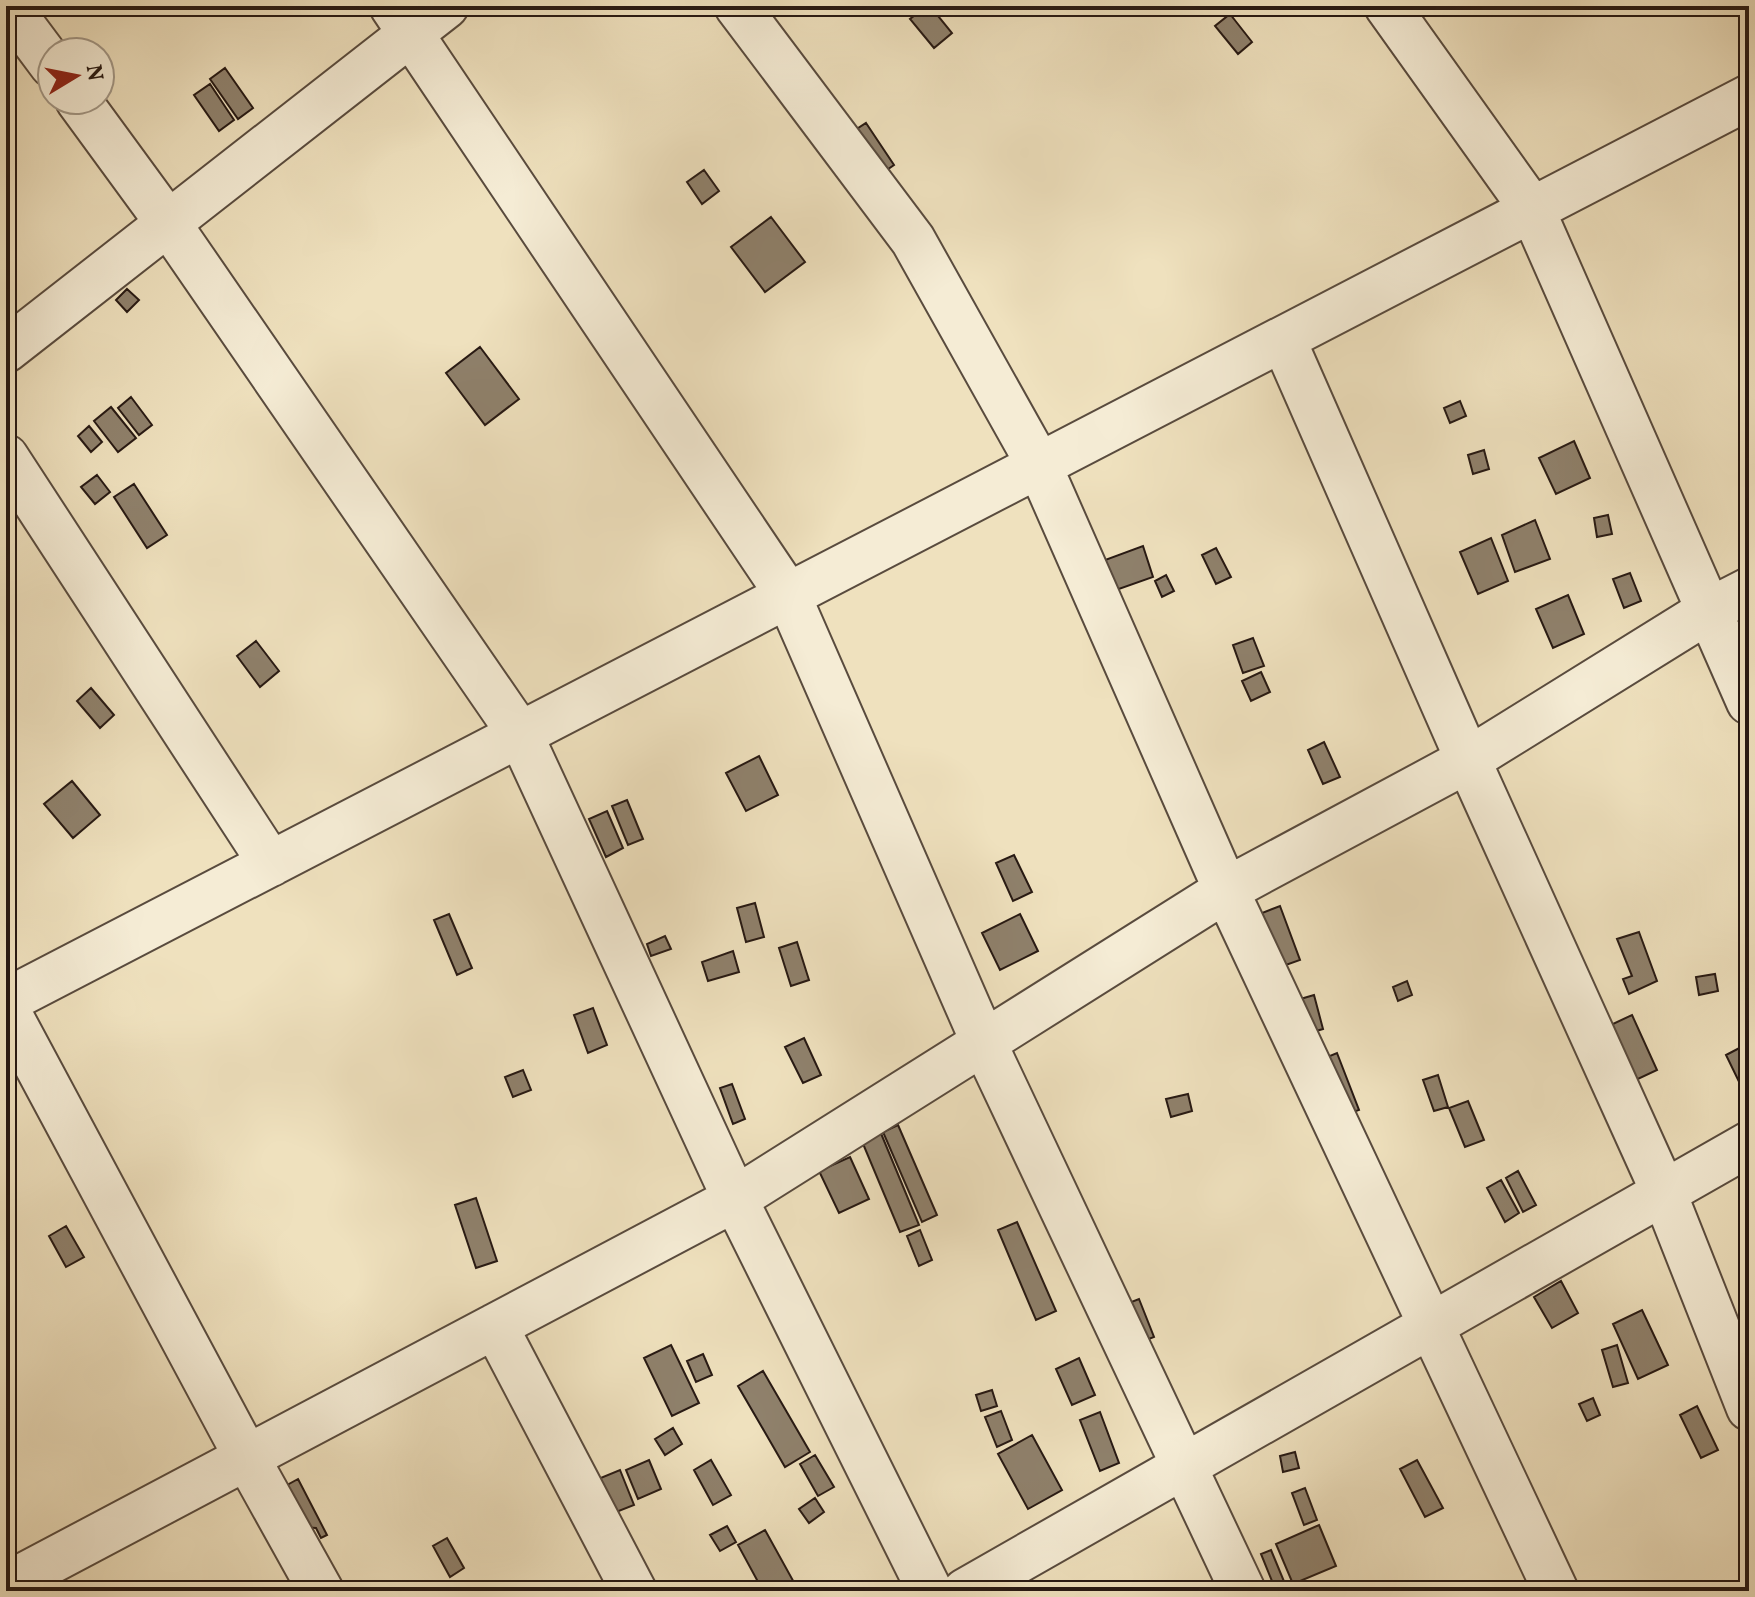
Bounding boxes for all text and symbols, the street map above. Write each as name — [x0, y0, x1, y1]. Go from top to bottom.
north arrow — [36, 36, 116, 116]
text: N — [77, 62, 110, 84]

